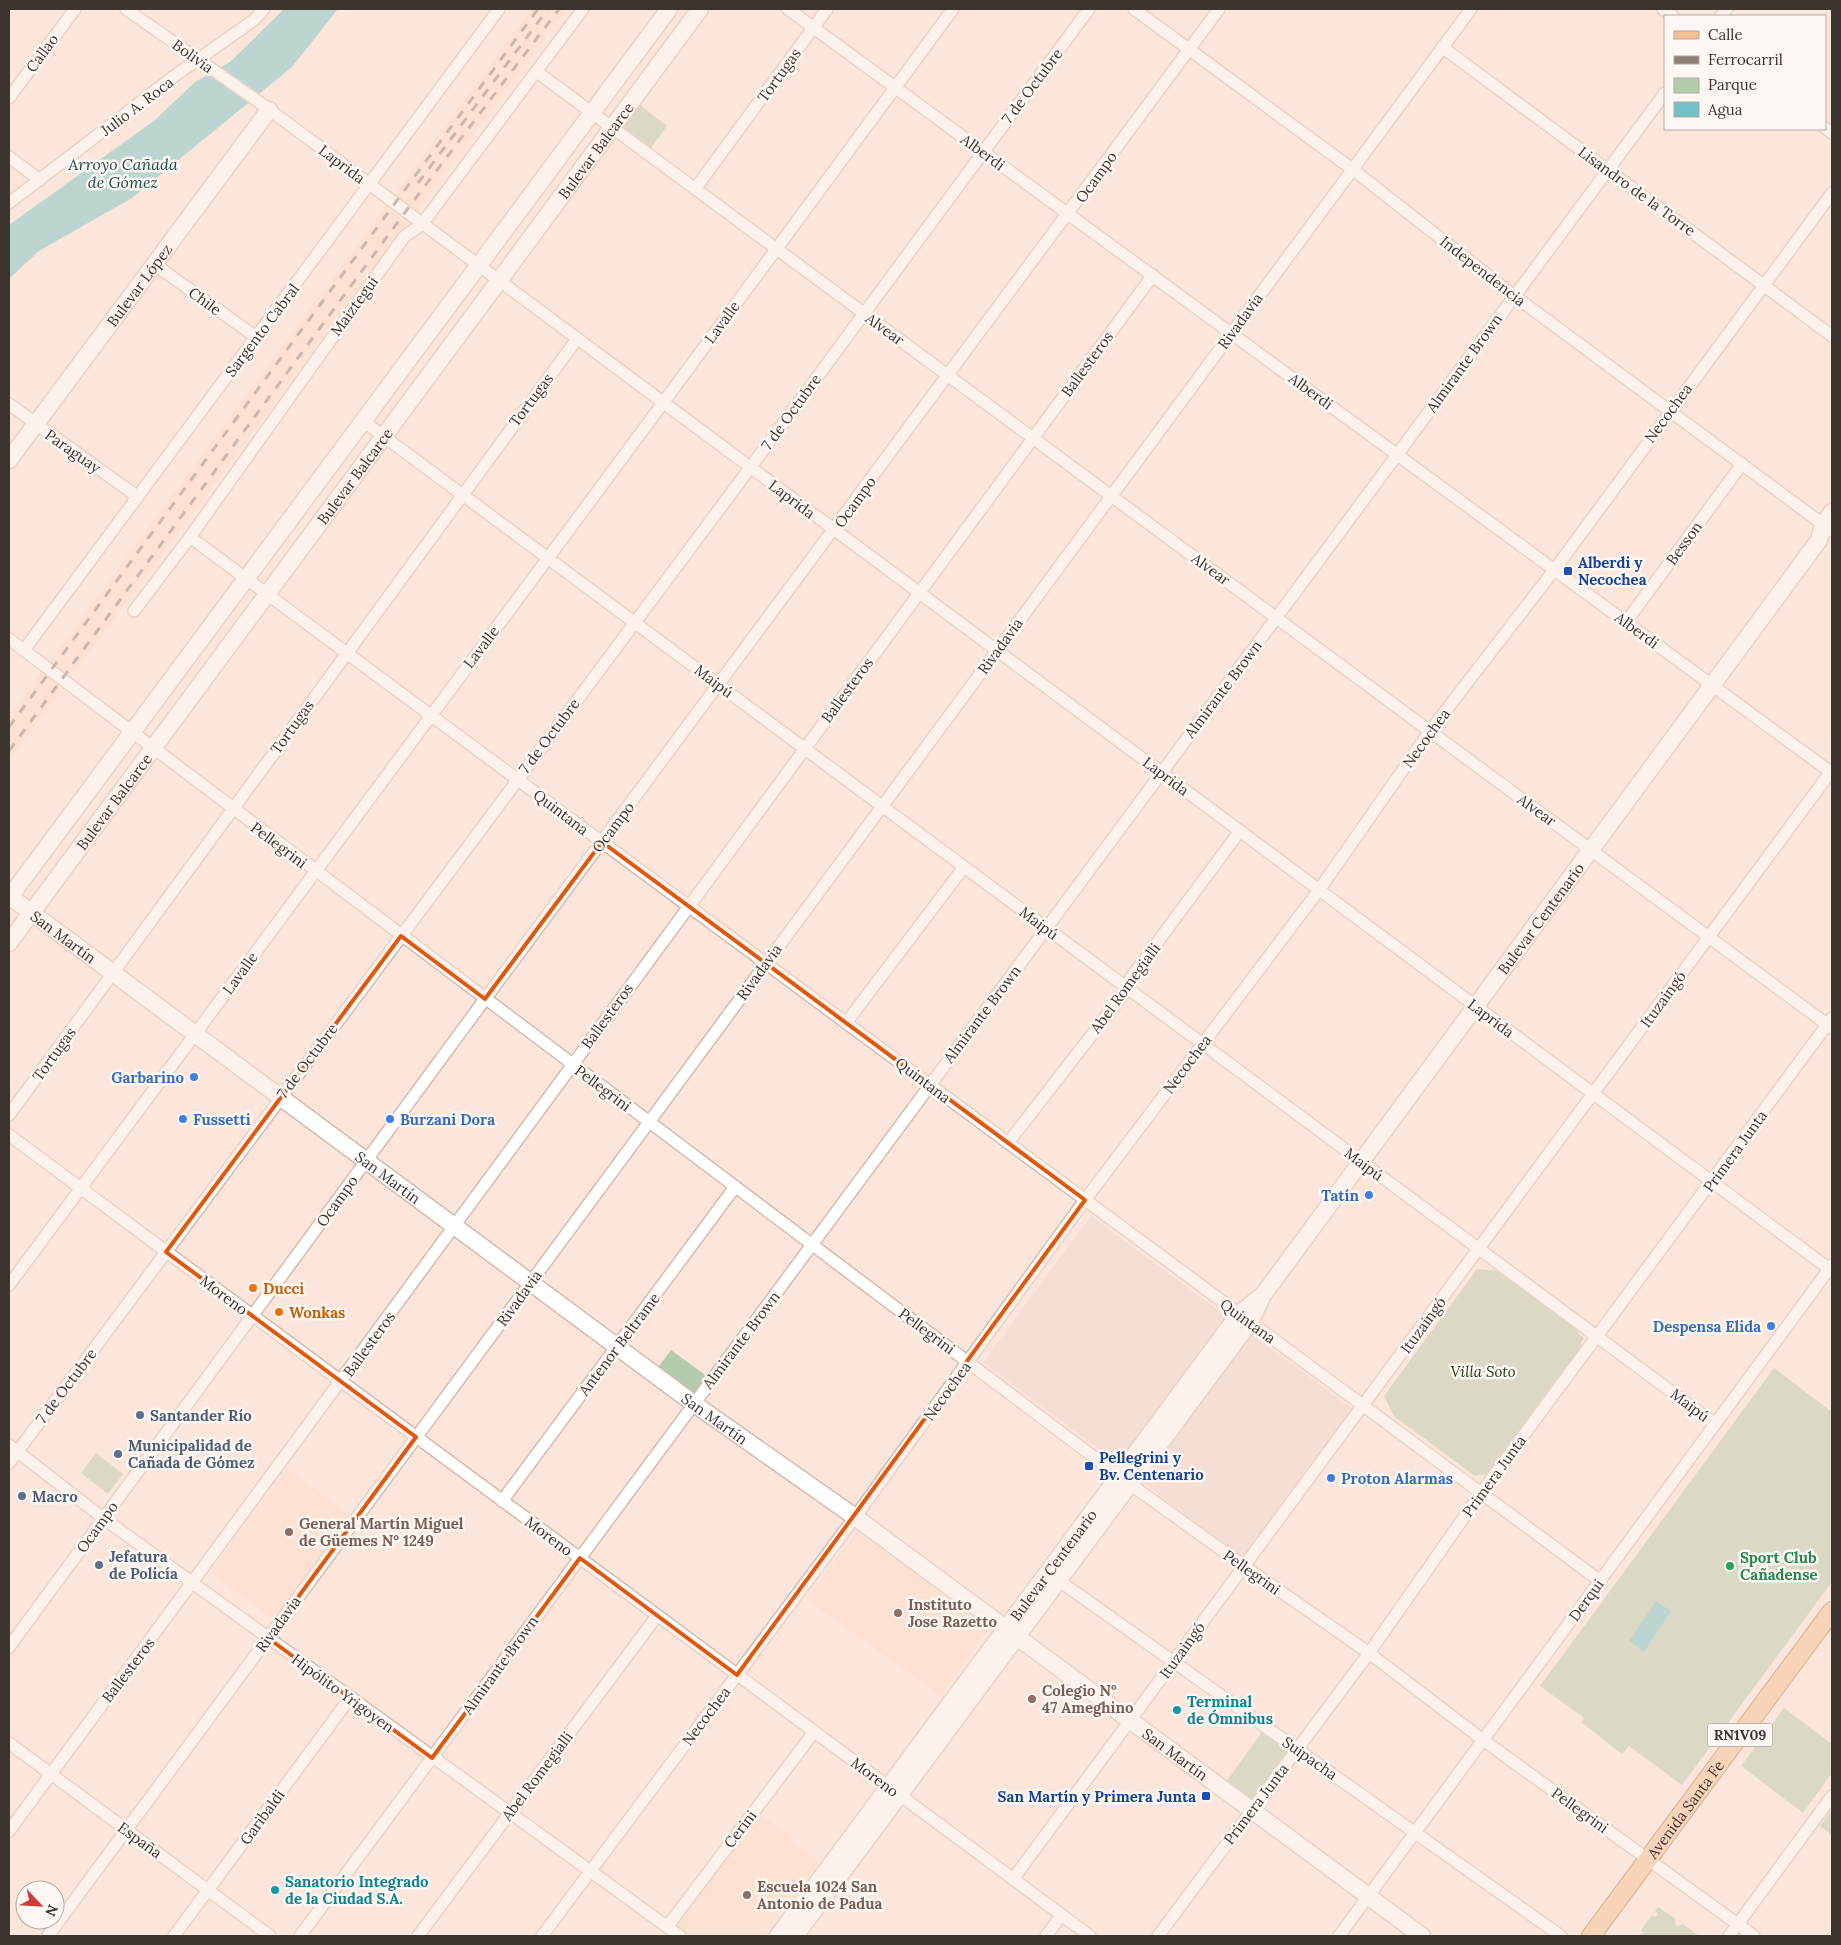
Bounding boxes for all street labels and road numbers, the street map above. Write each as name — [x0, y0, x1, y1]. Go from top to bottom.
street label: Callao — [22, 30, 62, 76]
street label: Bolivia — [169, 35, 217, 77]
street label: Tortugas — [753, 44, 805, 106]
street label: 7 de Octubre — [997, 44, 1067, 128]
street label: Julio A. Roca — [96, 72, 177, 140]
street label: Bulevar Balcarce — [553, 98, 637, 202]
street label: Alberdi — [956, 129, 1009, 174]
street label: Laprida — [315, 140, 369, 188]
street label: Lisandro de la Torre — [1575, 142, 1699, 240]
street label: Ocampo — [1071, 148, 1121, 206]
street label: Independencia — [1436, 232, 1530, 310]
street label: Bulevar López — [102, 240, 176, 330]
street label: Maiztegui — [326, 273, 382, 339]
street label: Sargento Cabral — [221, 280, 303, 380]
street label: Chile — [185, 283, 225, 319]
street label: Rivadavia — [1213, 289, 1267, 353]
street label: Lavalle — [700, 297, 744, 347]
street label: Alvear — [861, 308, 908, 350]
street label: Almirante Brown — [1421, 310, 1506, 417]
street label: Ballesteros — [1057, 327, 1117, 400]
street label: Alberdi — [1284, 368, 1337, 413]
street label: Tortugas — [505, 369, 557, 430]
street label: 7 de Octubre — [757, 370, 825, 454]
street label: Necochea — [1640, 379, 1696, 446]
street label: Bulevar Balcarce — [313, 424, 396, 528]
street label: Paraguay — [41, 425, 105, 477]
street label: Ocampo — [830, 473, 880, 531]
street label: Laprida — [765, 475, 819, 523]
street label: Besson — [1662, 518, 1706, 568]
street label: Alvear — [1187, 548, 1234, 590]
street label: Alberdi — [1610, 607, 1663, 652]
street label: Rivadavia — [973, 614, 1027, 678]
street label: Lavalle — [459, 622, 503, 672]
street label: Almirante Brown — [1179, 636, 1266, 742]
street label: Ballesteros — [817, 653, 877, 726]
street label: Maipú — [691, 660, 737, 702]
street label: 7 de Octubre — [514, 694, 584, 778]
street label: Tortugas — [266, 696, 318, 758]
street label: Necochea — [1398, 704, 1454, 771]
street label: Bulevar Balcarce — [72, 750, 156, 854]
street label: Laprida — [1139, 752, 1193, 800]
street label: Quintana — [530, 785, 593, 839]
street label: Alvear — [1513, 789, 1560, 831]
street label: Ocampo — [588, 798, 638, 856]
street label: Pellegrini — [247, 818, 311, 872]
street label: Bulevar Centenario — [1493, 859, 1588, 978]
street label: Maipú — [1016, 902, 1062, 944]
street label: San Martín — [27, 906, 100, 967]
street label: Abel Romegialli — [1085, 939, 1164, 1038]
street label: Rivadavia — [732, 940, 786, 1004]
street label: Lavalle — [218, 948, 262, 998]
street label: Almirante Brown — [938, 961, 1025, 1067]
street label: Ituzaingó — [1636, 967, 1690, 1031]
street label: Ballesteros — [577, 979, 637, 1052]
street label: Laprida — [1464, 994, 1518, 1042]
street label: 7 de Octubre — [272, 1019, 342, 1103]
street label: Tortugas — [28, 1023, 80, 1085]
street label: Necochea — [1159, 1031, 1215, 1097]
street label: Quintana — [892, 1053, 955, 1107]
street label: Pellegrini — [571, 1061, 635, 1115]
street label: Primera Junta — [1699, 1106, 1771, 1196]
street label: Maipú — [1341, 1143, 1387, 1185]
street label: San Martín — [352, 1147, 425, 1208]
street label: Ocampo — [312, 1172, 362, 1230]
street label: Rivadavia — [492, 1266, 546, 1330]
street label: Moreno — [196, 1271, 252, 1319]
street label: Almirante Brown — [697, 1287, 784, 1393]
street label: Antenor Beltrame — [574, 1289, 664, 1400]
street label: Ituzaingó — [1396, 1293, 1450, 1357]
street label: Quintana — [1216, 1294, 1280, 1348]
street label: Pellegrini — [895, 1304, 959, 1358]
street label: Ballesteros — [339, 1307, 399, 1380]
street label: 7 de Octubre — [31, 1344, 101, 1428]
street label: Necochea — [919, 1357, 975, 1424]
street label: Maipú — [1667, 1384, 1713, 1426]
street label: San Martín — [678, 1388, 752, 1448]
street label: Primera Junta — [1458, 1431, 1530, 1521]
street label: Ocampo — [72, 1498, 122, 1556]
street label: Bulevar Centenario — [1006, 1505, 1101, 1624]
street label: Moreno — [521, 1512, 577, 1560]
street label: Pellegrini — [1220, 1545, 1284, 1599]
street label: Derqui — [1564, 1575, 1608, 1625]
street label: Rivadavia — [251, 1592, 305, 1656]
street label: Almirante Brown — [457, 1612, 542, 1719]
street label: Ituzaingó — [1155, 1618, 1209, 1682]
street label: Ballesteros — [97, 1634, 159, 1706]
street label: Hipólito Yrigoyen — [288, 1649, 398, 1737]
street label: Necochea — [678, 1683, 734, 1749]
street label: San Martín — [1139, 1723, 1212, 1784]
road number: RN1V09 — [1708, 1724, 1772, 1746]
street label: Abel Romegialli — [497, 1728, 577, 1825]
street label: Suipacha — [1279, 1732, 1341, 1784]
street label: Moreno — [847, 1753, 903, 1801]
street label: Avenida Santa Fe — [1642, 1756, 1728, 1863]
street label: Primera Junta — [1219, 1760, 1293, 1848]
street label: Pellegrini — [1548, 1783, 1612, 1837]
street label: Garibaldi — [236, 1786, 288, 1848]
street label: Cerini — [720, 1806, 760, 1852]
street label: España — [114, 1818, 166, 1862]

